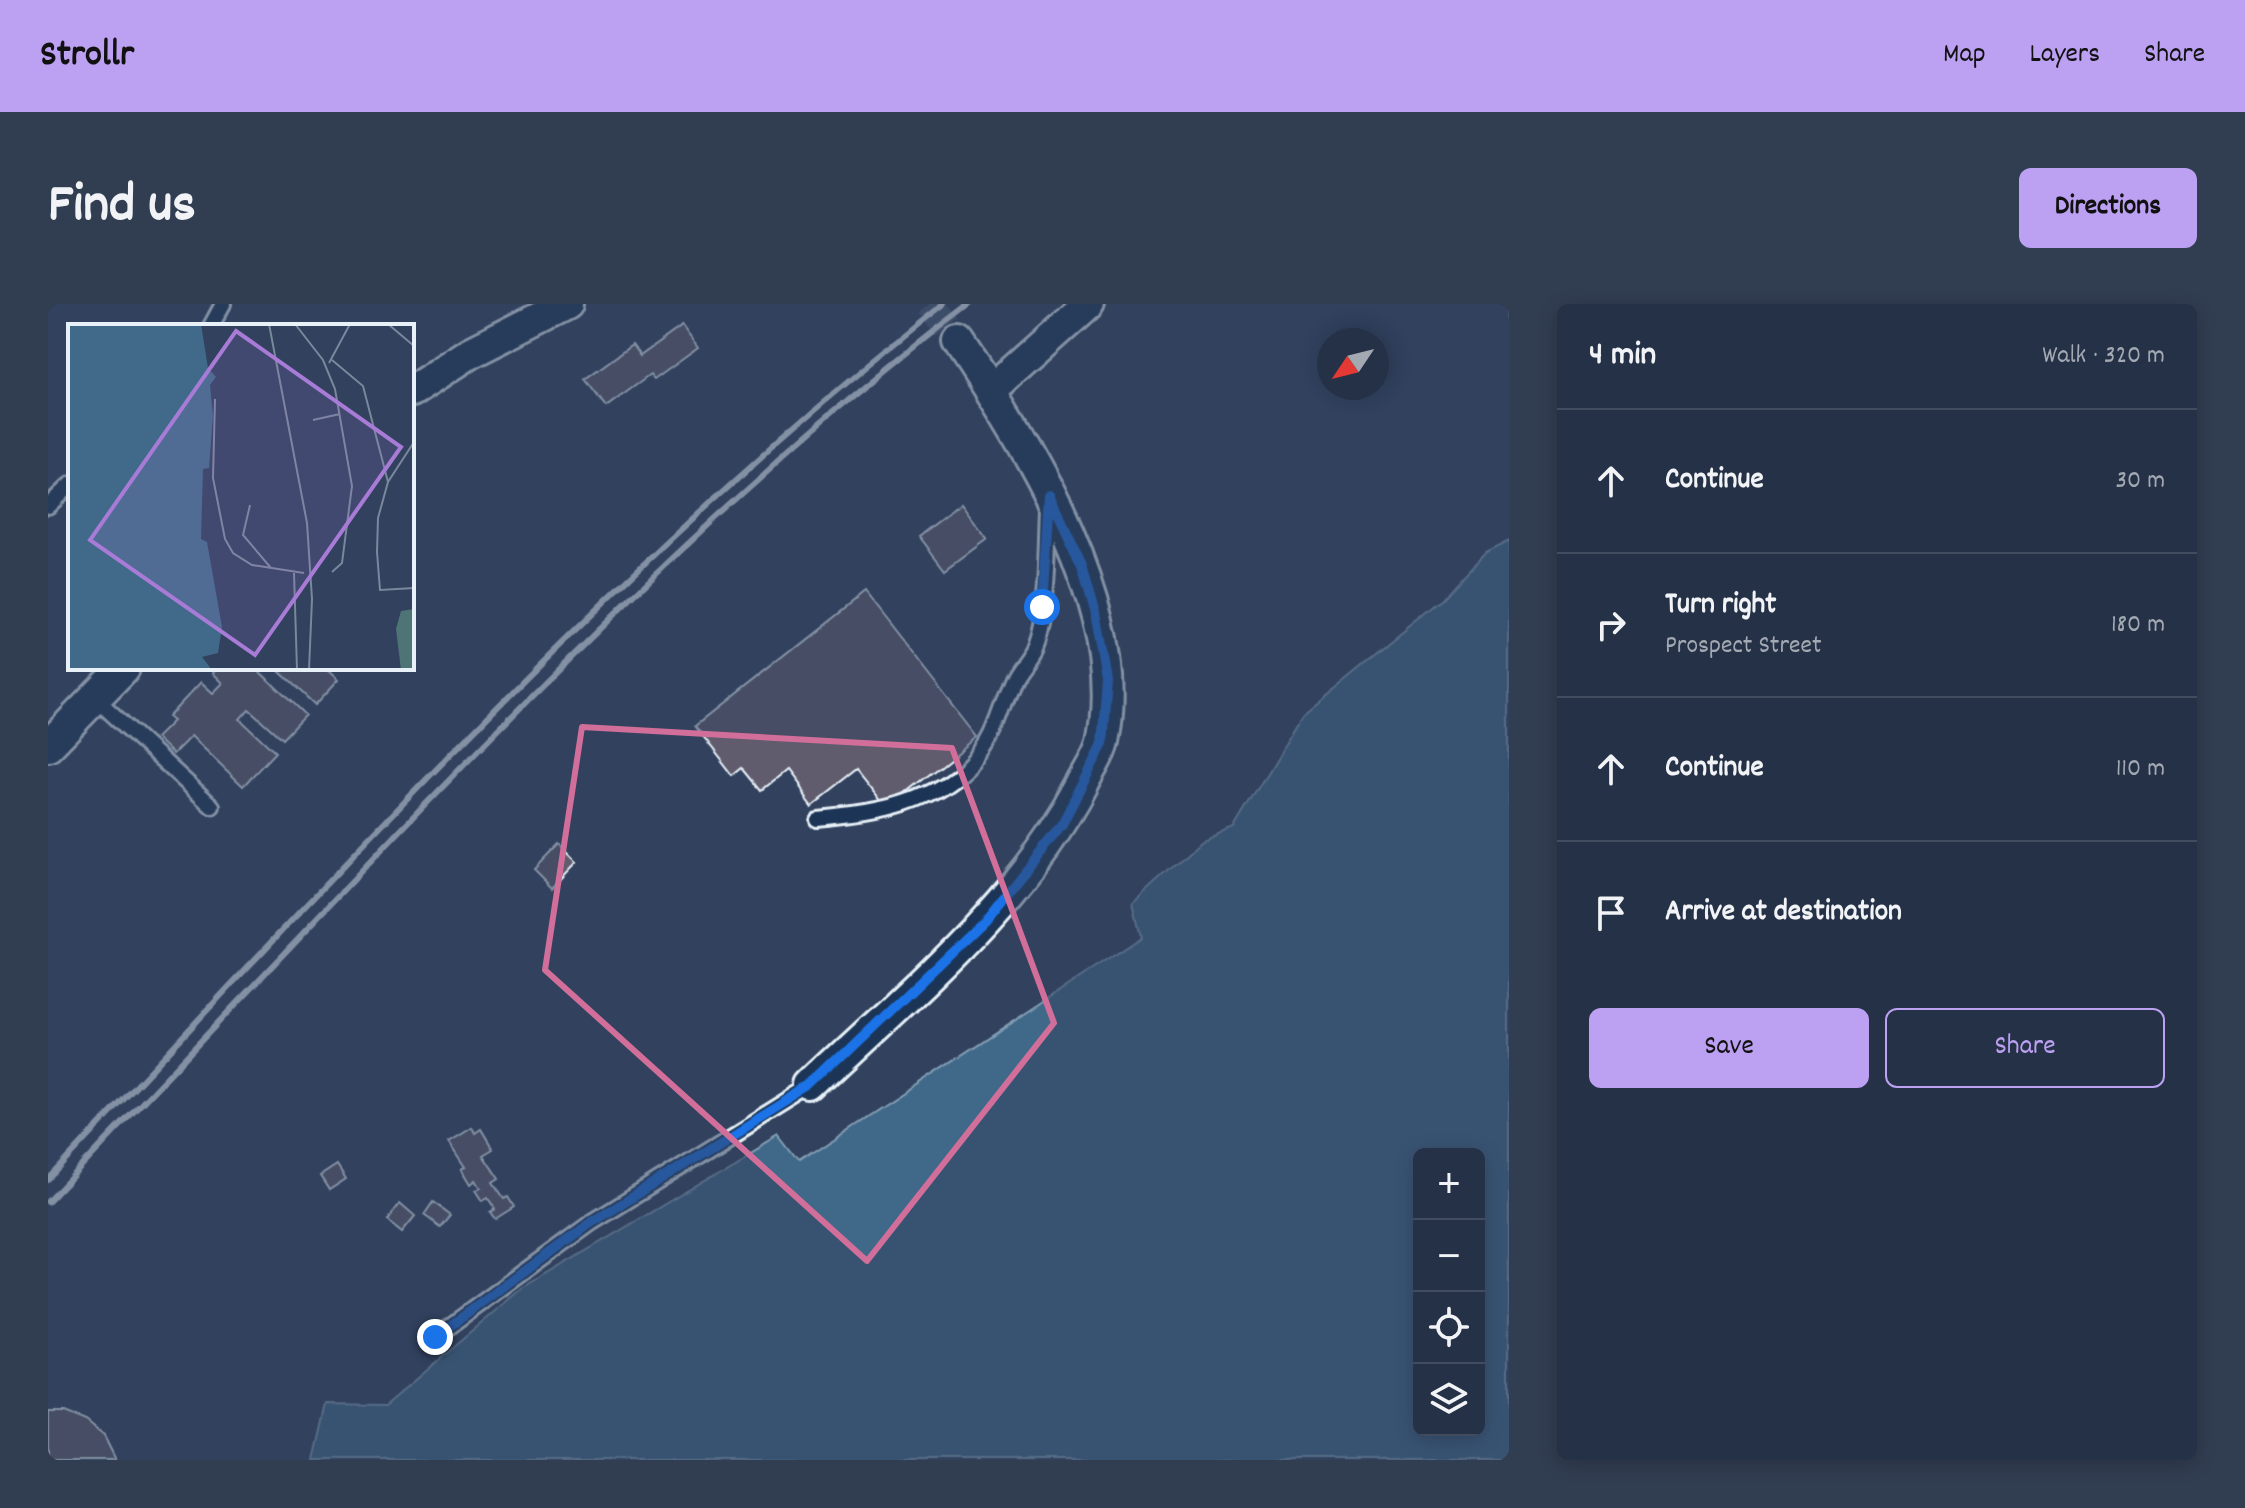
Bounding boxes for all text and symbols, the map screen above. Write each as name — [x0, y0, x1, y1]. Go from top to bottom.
text: Strollr — [40, 29, 134, 84]
text: Map — [1943, 36, 1986, 76]
text: Layers — [2030, 36, 2100, 76]
text: Share — [2144, 36, 2205, 76]
text: Find us — [48, 168, 196, 248]
button: Directions — [2019, 168, 2197, 248]
inset map — [68, 324, 414, 670]
north arrow — [1317, 328, 1389, 400]
text: 4 min — [1589, 332, 1656, 381]
text: Walk · 320 m — [2042, 338, 2165, 375]
icon: ahead — [1589, 459, 1633, 503]
text: Continue — [1665, 460, 1764, 503]
text: 30 m — [2115, 463, 2165, 500]
text: Turn right — [1665, 585, 1776, 628]
route start — [1024, 589, 1060, 625]
icon: right — [1589, 603, 1633, 647]
text: 180 m — [2111, 607, 2165, 644]
text: Prospect Street — [1665, 628, 1822, 665]
icon: ahead — [1589, 747, 1633, 791]
text: Continue — [1665, 748, 1764, 791]
text: 110 m — [2116, 751, 2165, 788]
icon: arrive — [1589, 891, 1633, 935]
text: Arrive at destination — [1665, 892, 1902, 935]
button: Save — [1589, 1008, 1869, 1088]
button: Share — [1885, 1008, 2165, 1088]
map controls — [1413, 1148, 1485, 1436]
button: + — [1413, 1148, 1485, 1220]
button: − — [1413, 1220, 1485, 1292]
button: locate — [1413, 1292, 1485, 1364]
route end — [417, 1319, 453, 1355]
button: layers — [1413, 1364, 1485, 1436]

